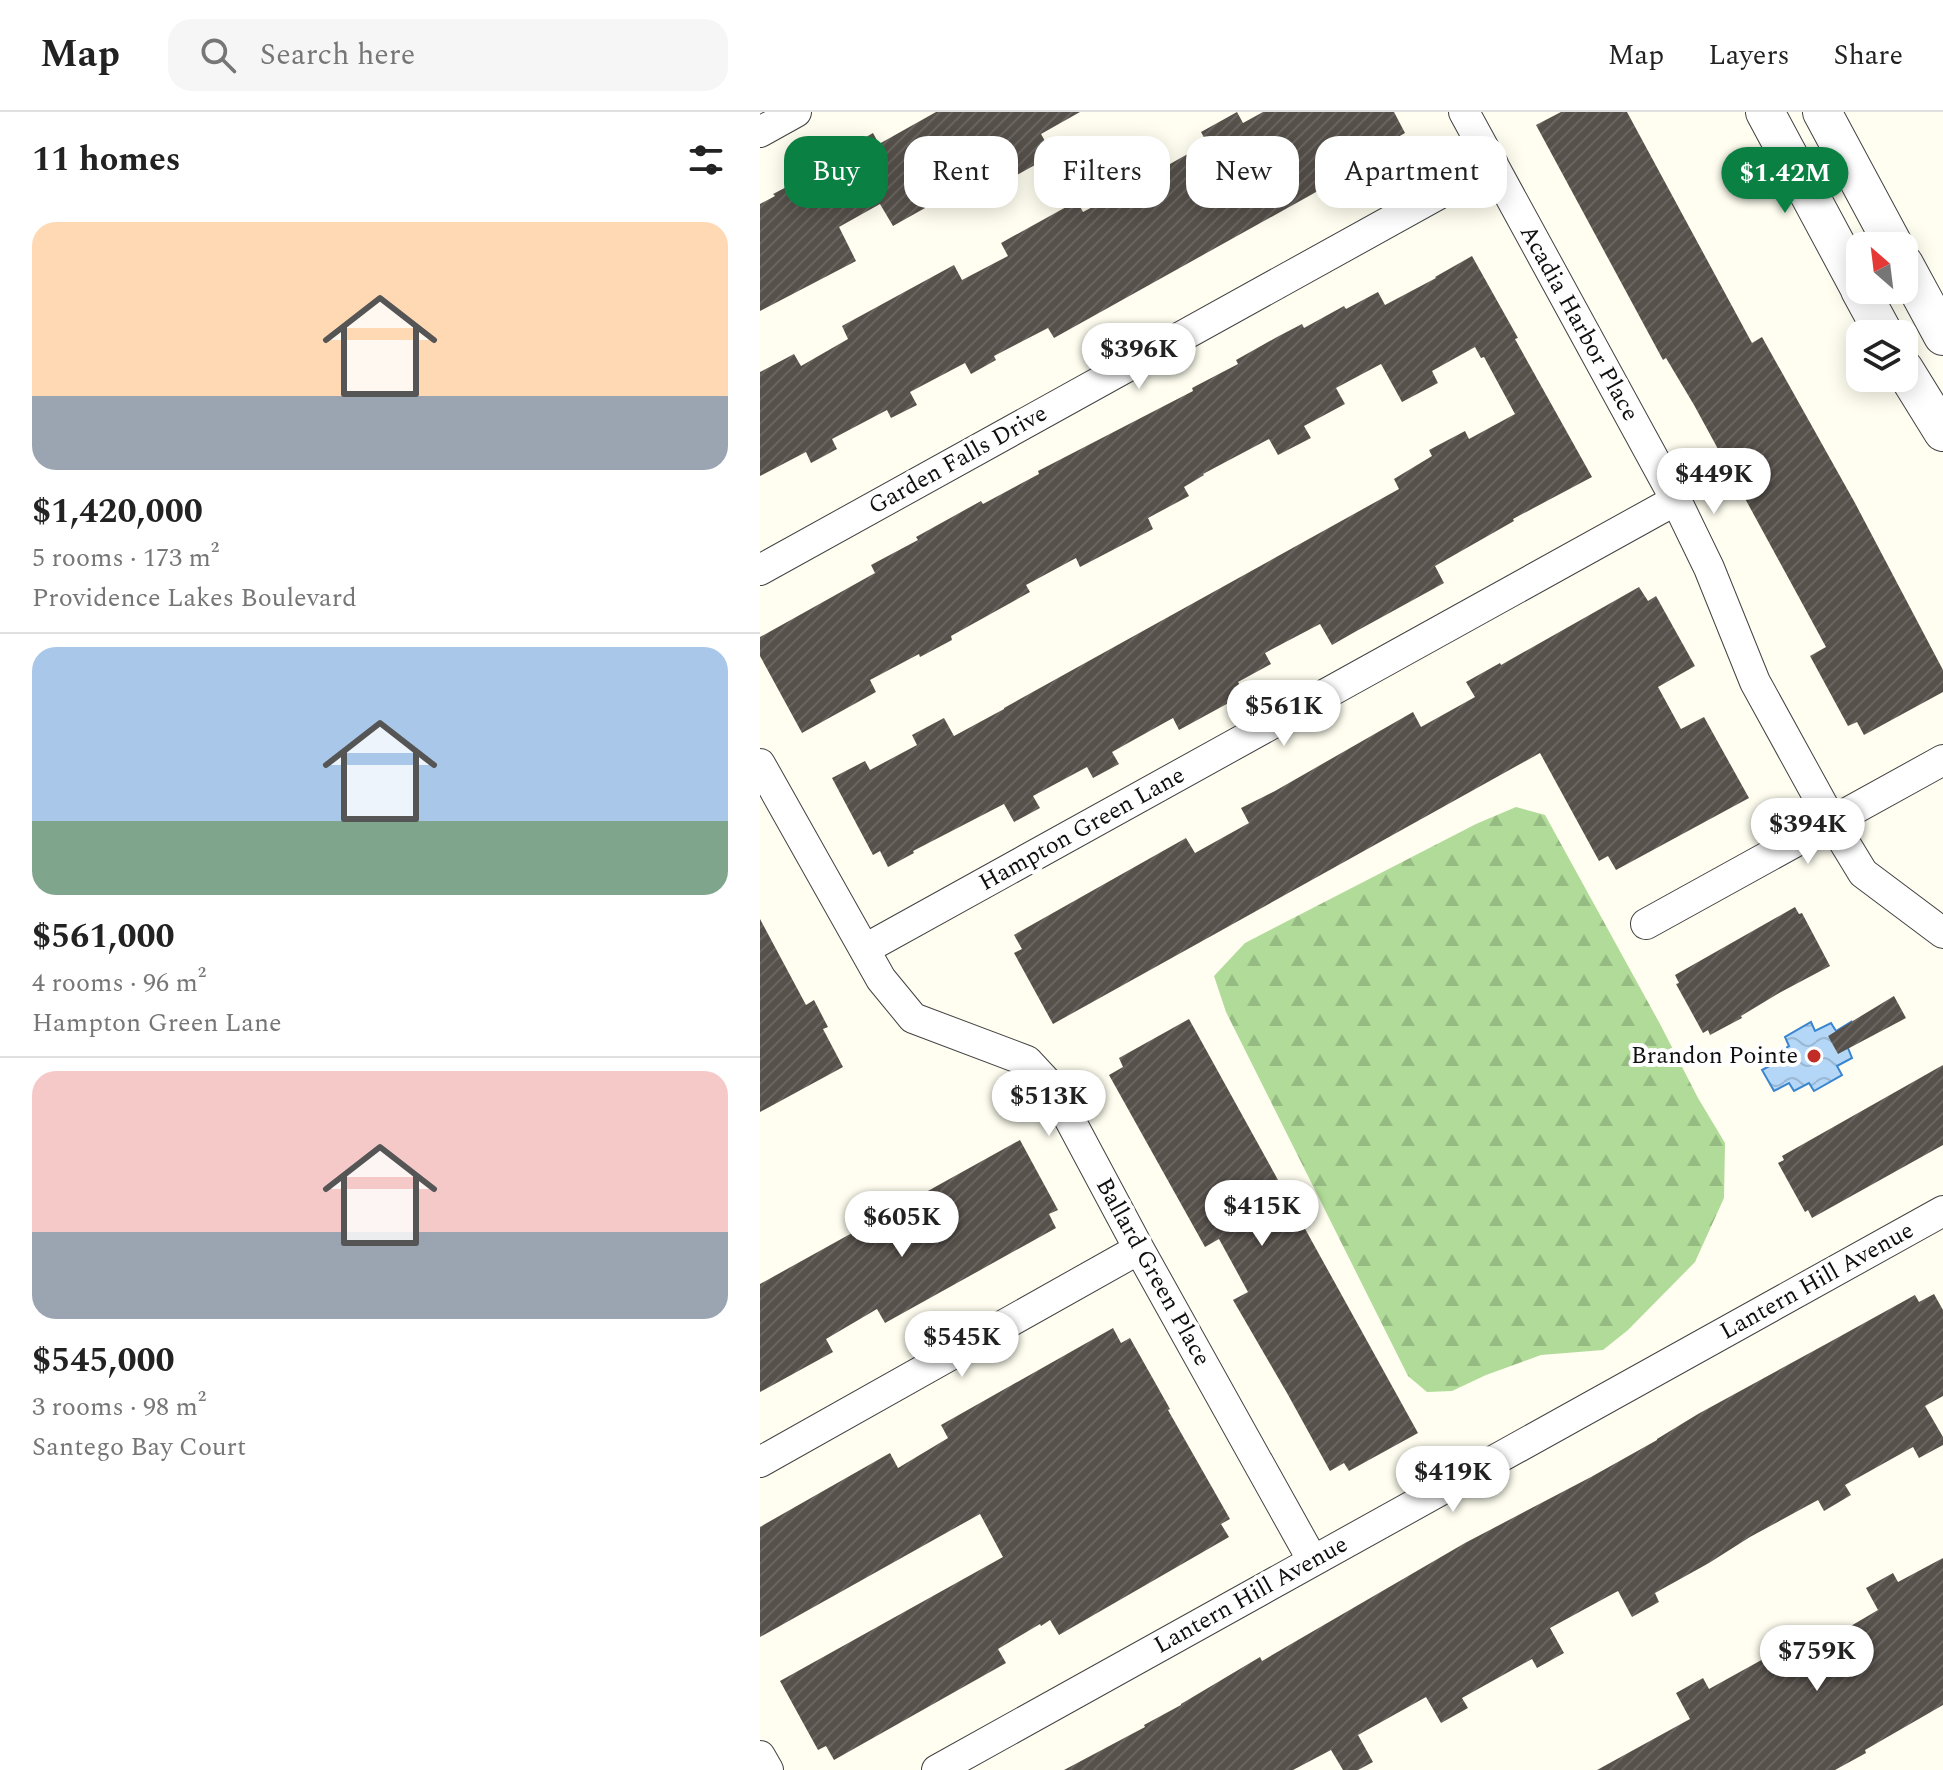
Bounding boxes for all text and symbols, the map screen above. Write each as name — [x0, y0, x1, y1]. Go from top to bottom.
search box — [168, 19, 728, 91]
text: Map — [40, 26, 120, 84]
text: Search here — [260, 32, 415, 78]
icon: search — [196, 33, 240, 77]
text: Map — [1608, 34, 1664, 77]
text: Layers — [1708, 34, 1790, 77]
text: Share — [1834, 34, 1903, 77]
text: 11 homes — [32, 134, 181, 186]
chip: Buy — [784, 136, 888, 208]
chip: Rent — [904, 136, 1018, 208]
chip: Filters — [1034, 136, 1170, 208]
chip: New — [1186, 136, 1299, 208]
chip: Apartment — [1315, 136, 1507, 208]
icon: filters — [684, 138, 728, 182]
pin: $1.42M — [1720, 147, 1850, 215]
text: $1.42M — [1739, 153, 1831, 193]
street label: Acadia Harbor Place — [1510, 218, 1648, 428]
north arrow — [1846, 232, 1918, 304]
map controls — [1846, 232, 1918, 392]
icon: home — [308, 274, 452, 418]
button: layers — [1846, 320, 1918, 392]
pin: $396K — [1083, 323, 1195, 391]
text: $396K — [1100, 329, 1178, 369]
street label: Garden Falls Drive — [862, 396, 1054, 524]
pin: $449K — [1658, 448, 1770, 516]
text: $449K — [1675, 454, 1753, 494]
text: $1,420,000 — [32, 486, 203, 538]
text: 5 rooms · 173 m² — [32, 538, 219, 578]
text: Providence Lakes Boulevard — [32, 578, 357, 618]
pin: $561K — [1228, 680, 1340, 748]
text: $561K — [1245, 686, 1323, 726]
icon: home — [308, 699, 452, 843]
street label: Hampton Green Lane — [972, 757, 1192, 901]
pin: $394K — [1752, 798, 1864, 866]
text: $394K — [1769, 804, 1847, 844]
text: $561,000 — [32, 911, 175, 963]
text: 4 rooms · 96 m² — [32, 963, 206, 1003]
text: Hampton Green Lane — [32, 1003, 282, 1043]
place label: Brandon Pointe — [1631, 1038, 1798, 1074]
marker: Brandon Pointe — [1805, 1047, 1823, 1065]
pin: $513K — [993, 1070, 1105, 1138]
text: $513K — [1010, 1076, 1088, 1116]
icon: home — [308, 1123, 452, 1267]
street label: Ballard Green Place — [1086, 1171, 1220, 1373]
pin: $415K — [1206, 1180, 1318, 1248]
text: $415K — [1223, 1186, 1301, 1226]
pin: $605K — [846, 1191, 958, 1259]
text: $605K — [863, 1197, 941, 1237]
street label: Lantern Hill Avenue — [1713, 1213, 1921, 1349]
pin: $545K — [906, 1311, 1018, 1379]
text: $545K — [923, 1317, 1001, 1357]
text: $545,000 — [32, 1335, 175, 1387]
text: 3 rooms · 98 m² — [32, 1387, 206, 1427]
text: Santego Bay Court — [32, 1427, 246, 1467]
pin: $419K — [1397, 1446, 1509, 1514]
text: $419K — [1414, 1452, 1492, 1492]
street label: Lantern Hill Avenue — [1147, 1527, 1355, 1663]
pin: $759K — [1761, 1625, 1873, 1693]
text: $759K — [1778, 1631, 1856, 1671]

